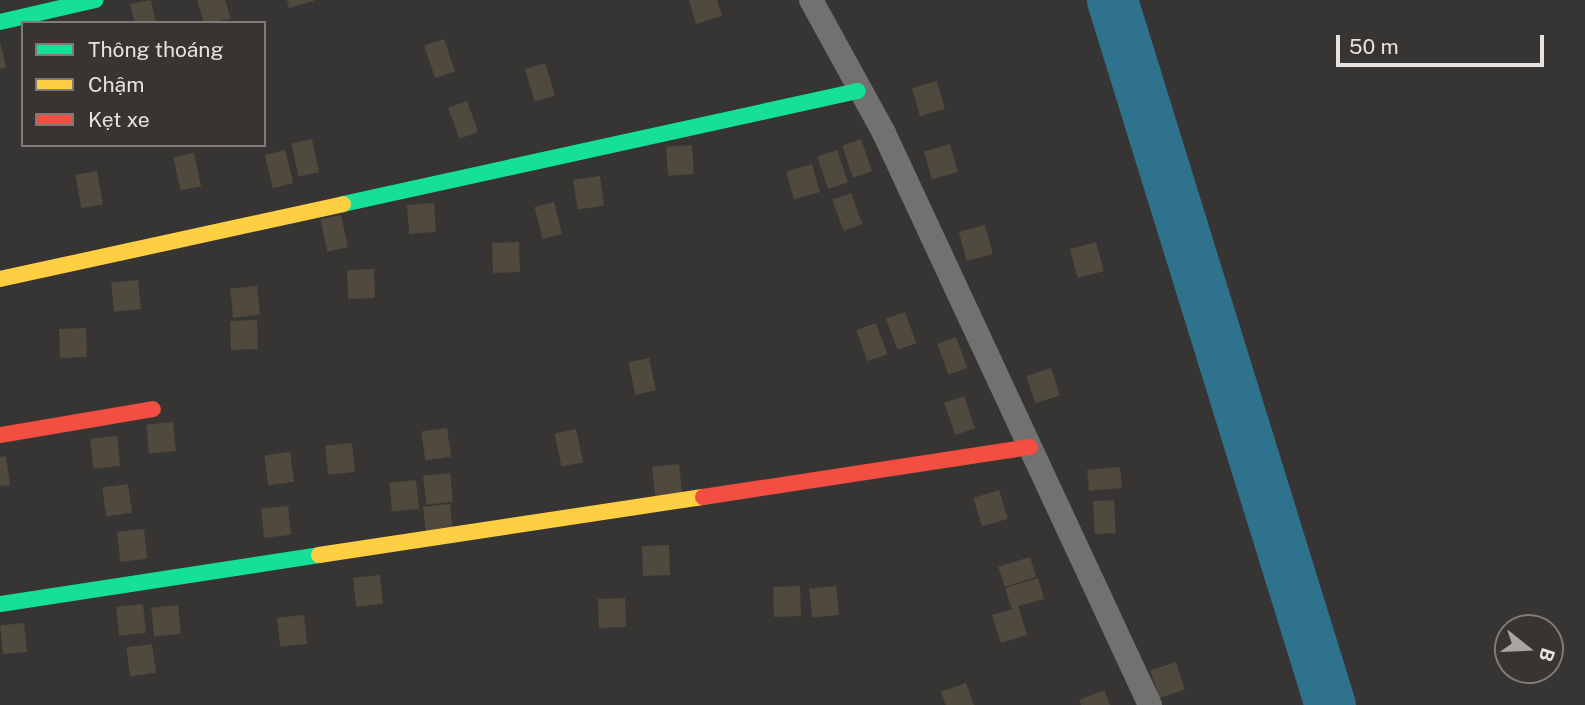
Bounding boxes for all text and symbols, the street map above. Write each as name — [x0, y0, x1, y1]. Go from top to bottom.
legend — [21, 21, 266, 147]
scale bar — [1340, 21, 1548, 65]
text: 50 m — [1349, 34, 1399, 59]
text: Thông thoáng — [88, 37, 224, 62]
text: Chậm — [88, 72, 144, 97]
text: Kẹt xe — [88, 107, 150, 132]
north arrow — [1494, 614, 1564, 684]
text: B — [1535, 645, 1560, 664]

